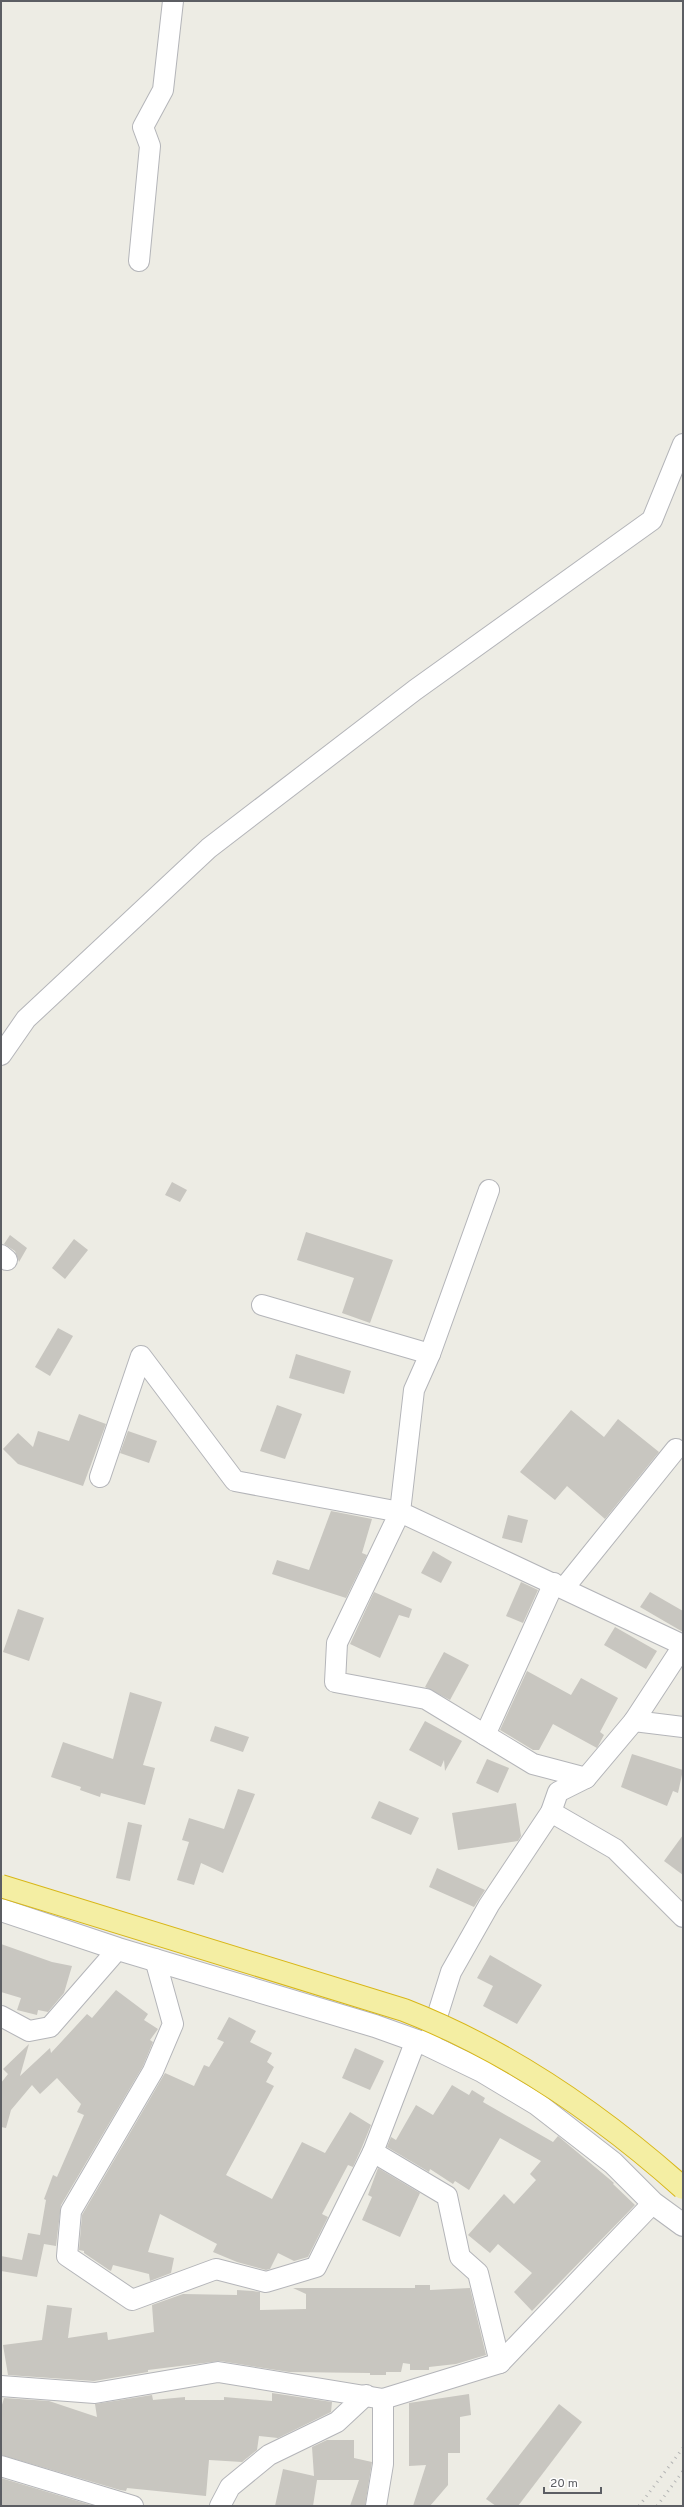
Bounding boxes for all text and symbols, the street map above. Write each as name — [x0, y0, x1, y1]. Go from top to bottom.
scale bar — [544, 2469, 601, 2495]
text: 20 m — [550, 2476, 578, 2492]

